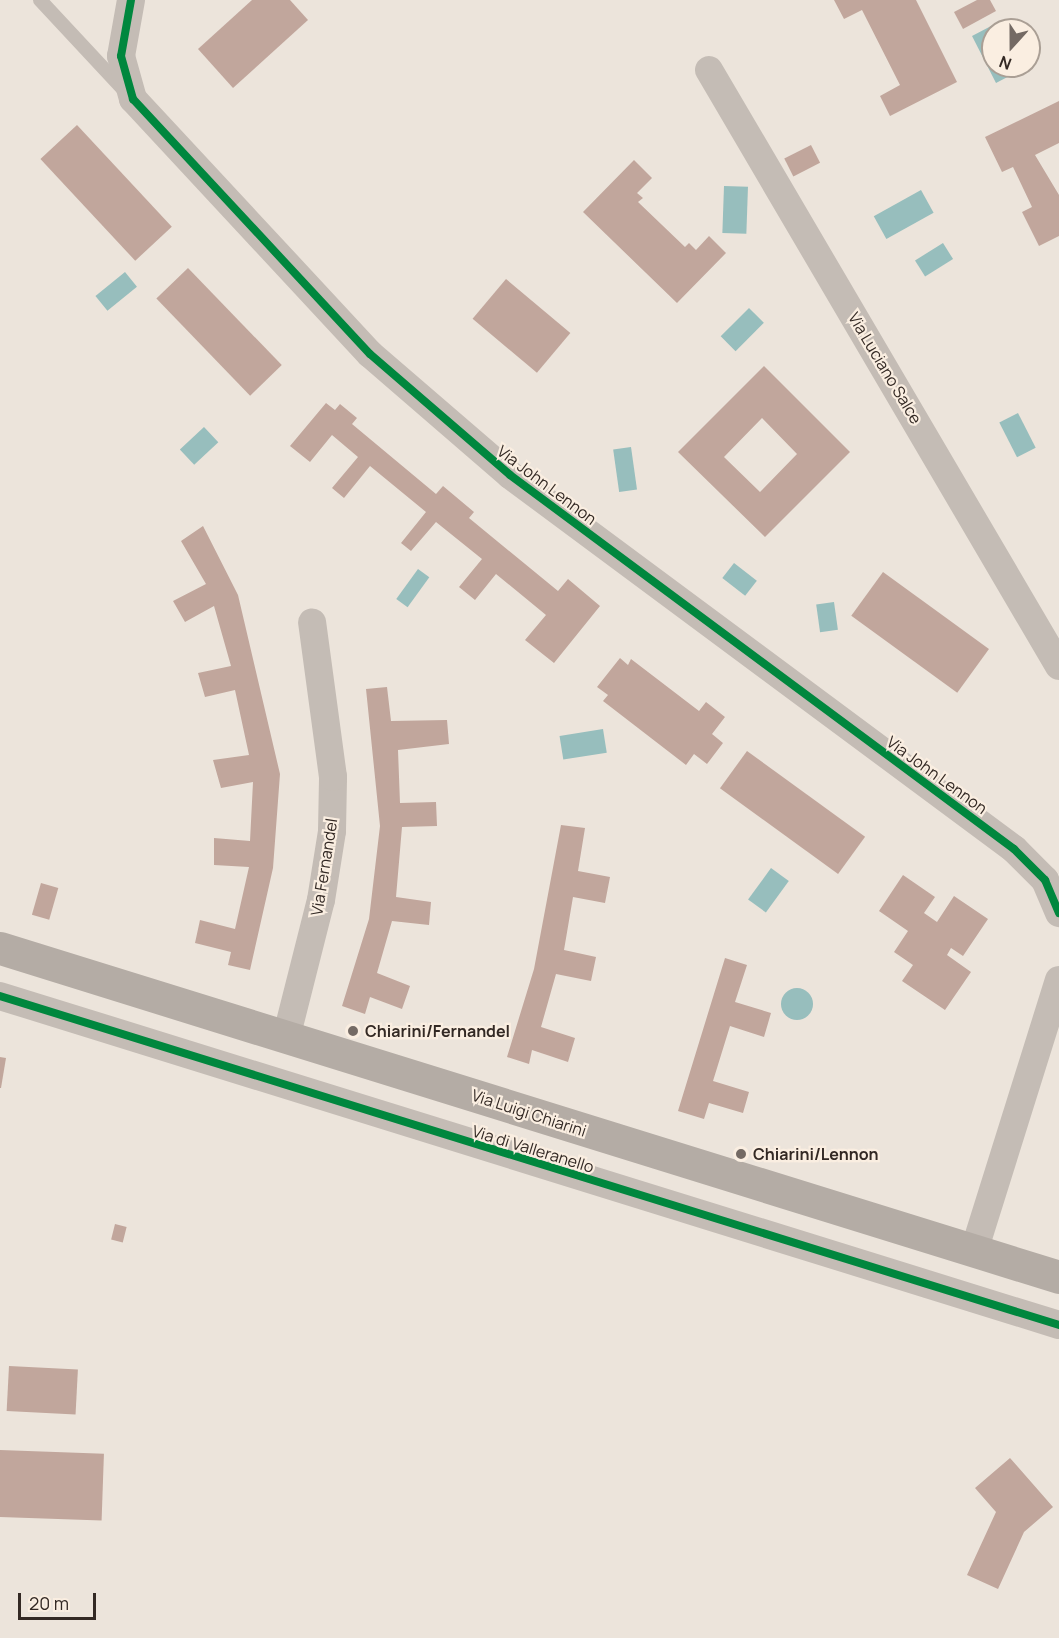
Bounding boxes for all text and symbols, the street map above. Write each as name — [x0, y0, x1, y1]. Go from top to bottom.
north arrow — [981, 18, 1041, 78]
text: N — [996, 51, 1015, 75]
street label: Via Luciano Salce — [844, 309, 926, 427]
street label: Via John Lennon — [494, 441, 600, 529]
street label: Via John Lennon — [883, 732, 991, 818]
street label: Via Fernandel — [307, 817, 341, 917]
place label: Chiarini/Fernandel — [365, 1021, 510, 1041]
marker: Chiarini/Fernandel — [346, 1024, 360, 1038]
street label: Via Luigi Chiarini — [469, 1085, 589, 1141]
street label: Via di Valleranello — [470, 1121, 596, 1177]
place label: Chiarini/Lennon — [753, 1144, 879, 1164]
marker: Chiarini/Lennon — [734, 1147, 748, 1161]
scale bar — [21, 1581, 99, 1619]
text: 20 m — [29, 1591, 69, 1615]

